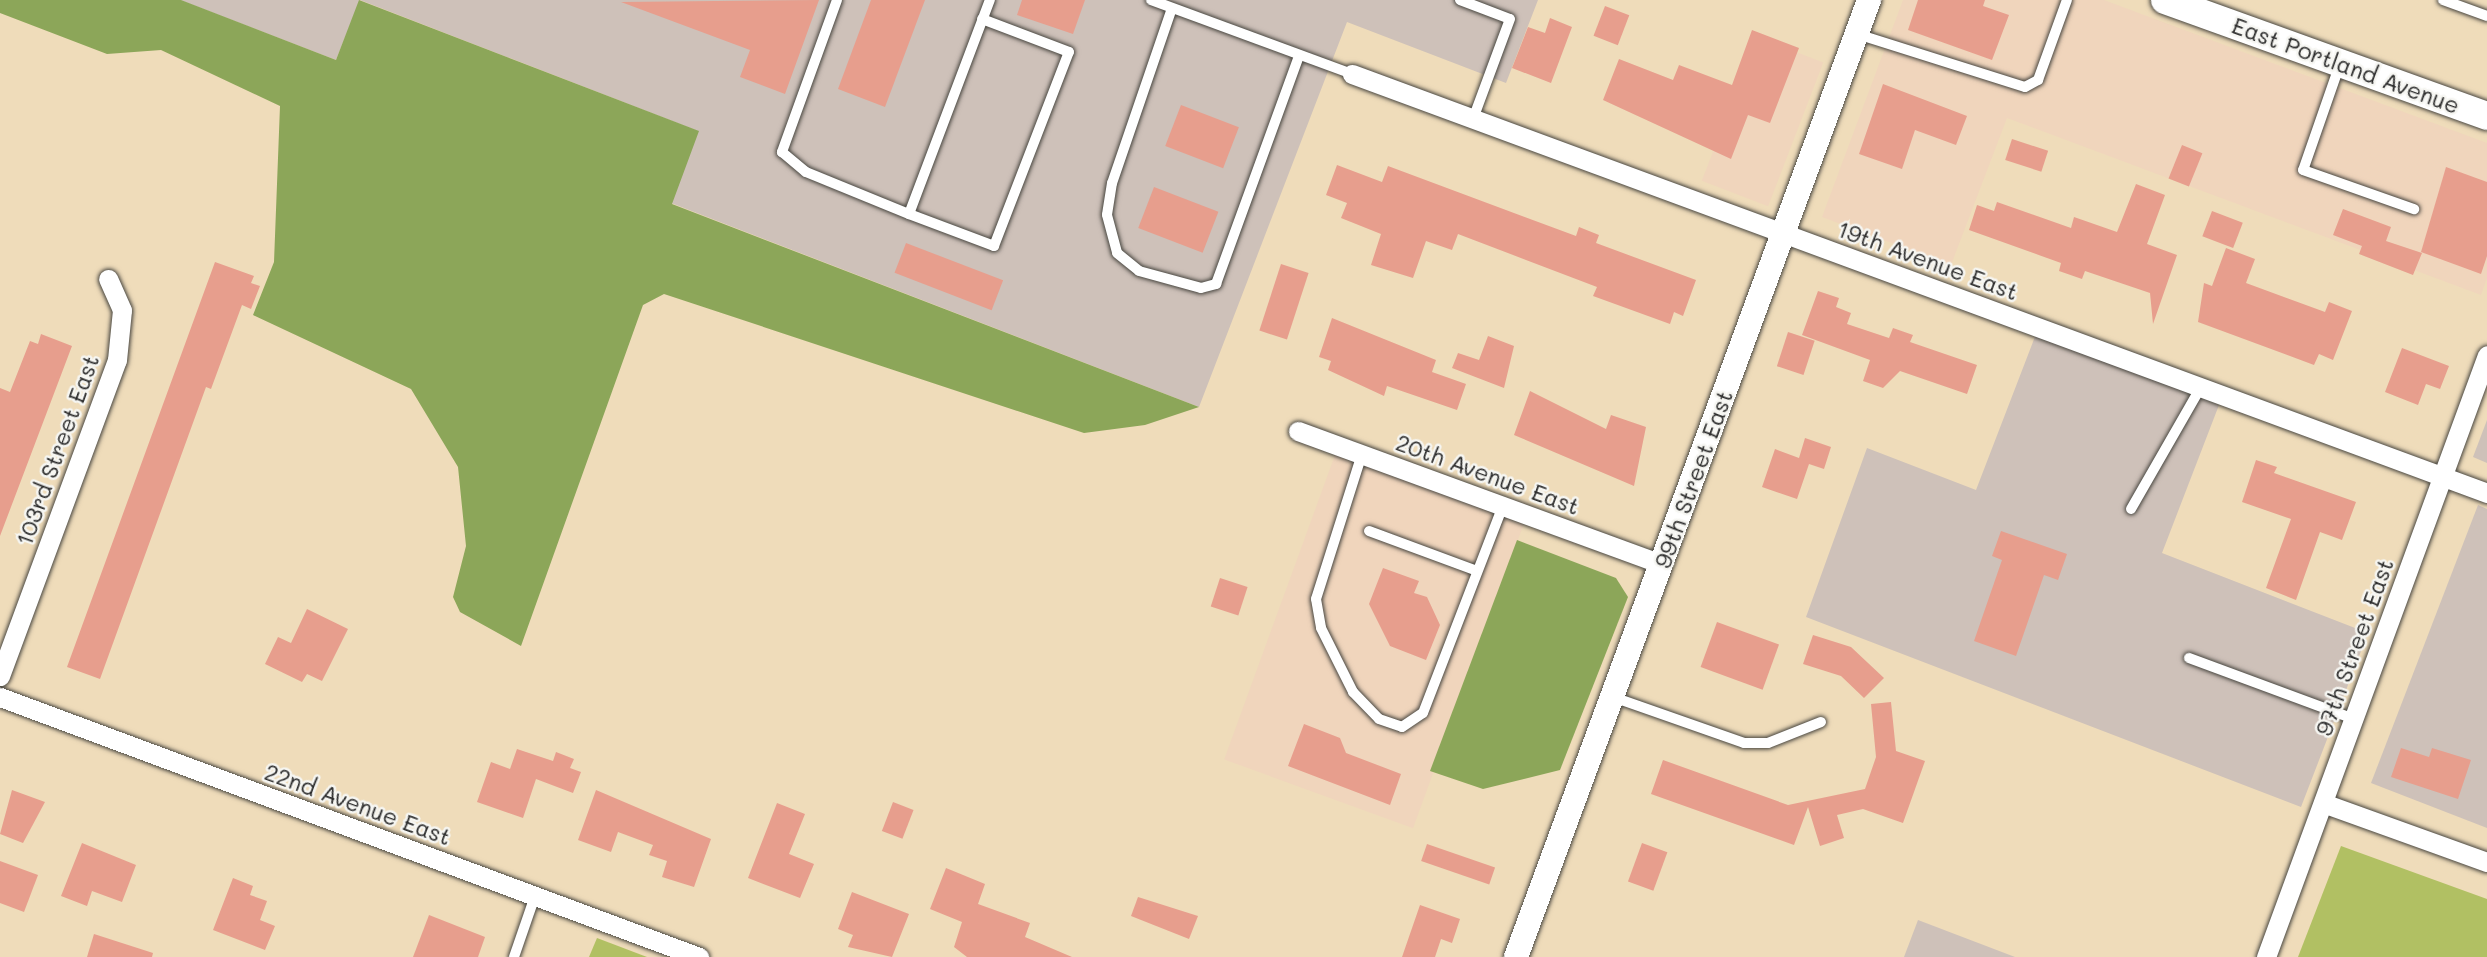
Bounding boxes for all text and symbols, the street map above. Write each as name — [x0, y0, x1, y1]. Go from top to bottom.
street label: East Portland Avenue — [2229, 11, 2463, 119]
street label: 19th Avenue East — [1834, 215, 2022, 305]
street label: 103rd Street East — [10, 351, 104, 549]
street label: 99th Street East — [1648, 386, 1738, 572]
street label: 20th Avenue East — [1393, 428, 1583, 520]
street label: 97th Street East — [2309, 555, 2399, 739]
street label: 22nd Avenue East — [261, 758, 455, 850]

